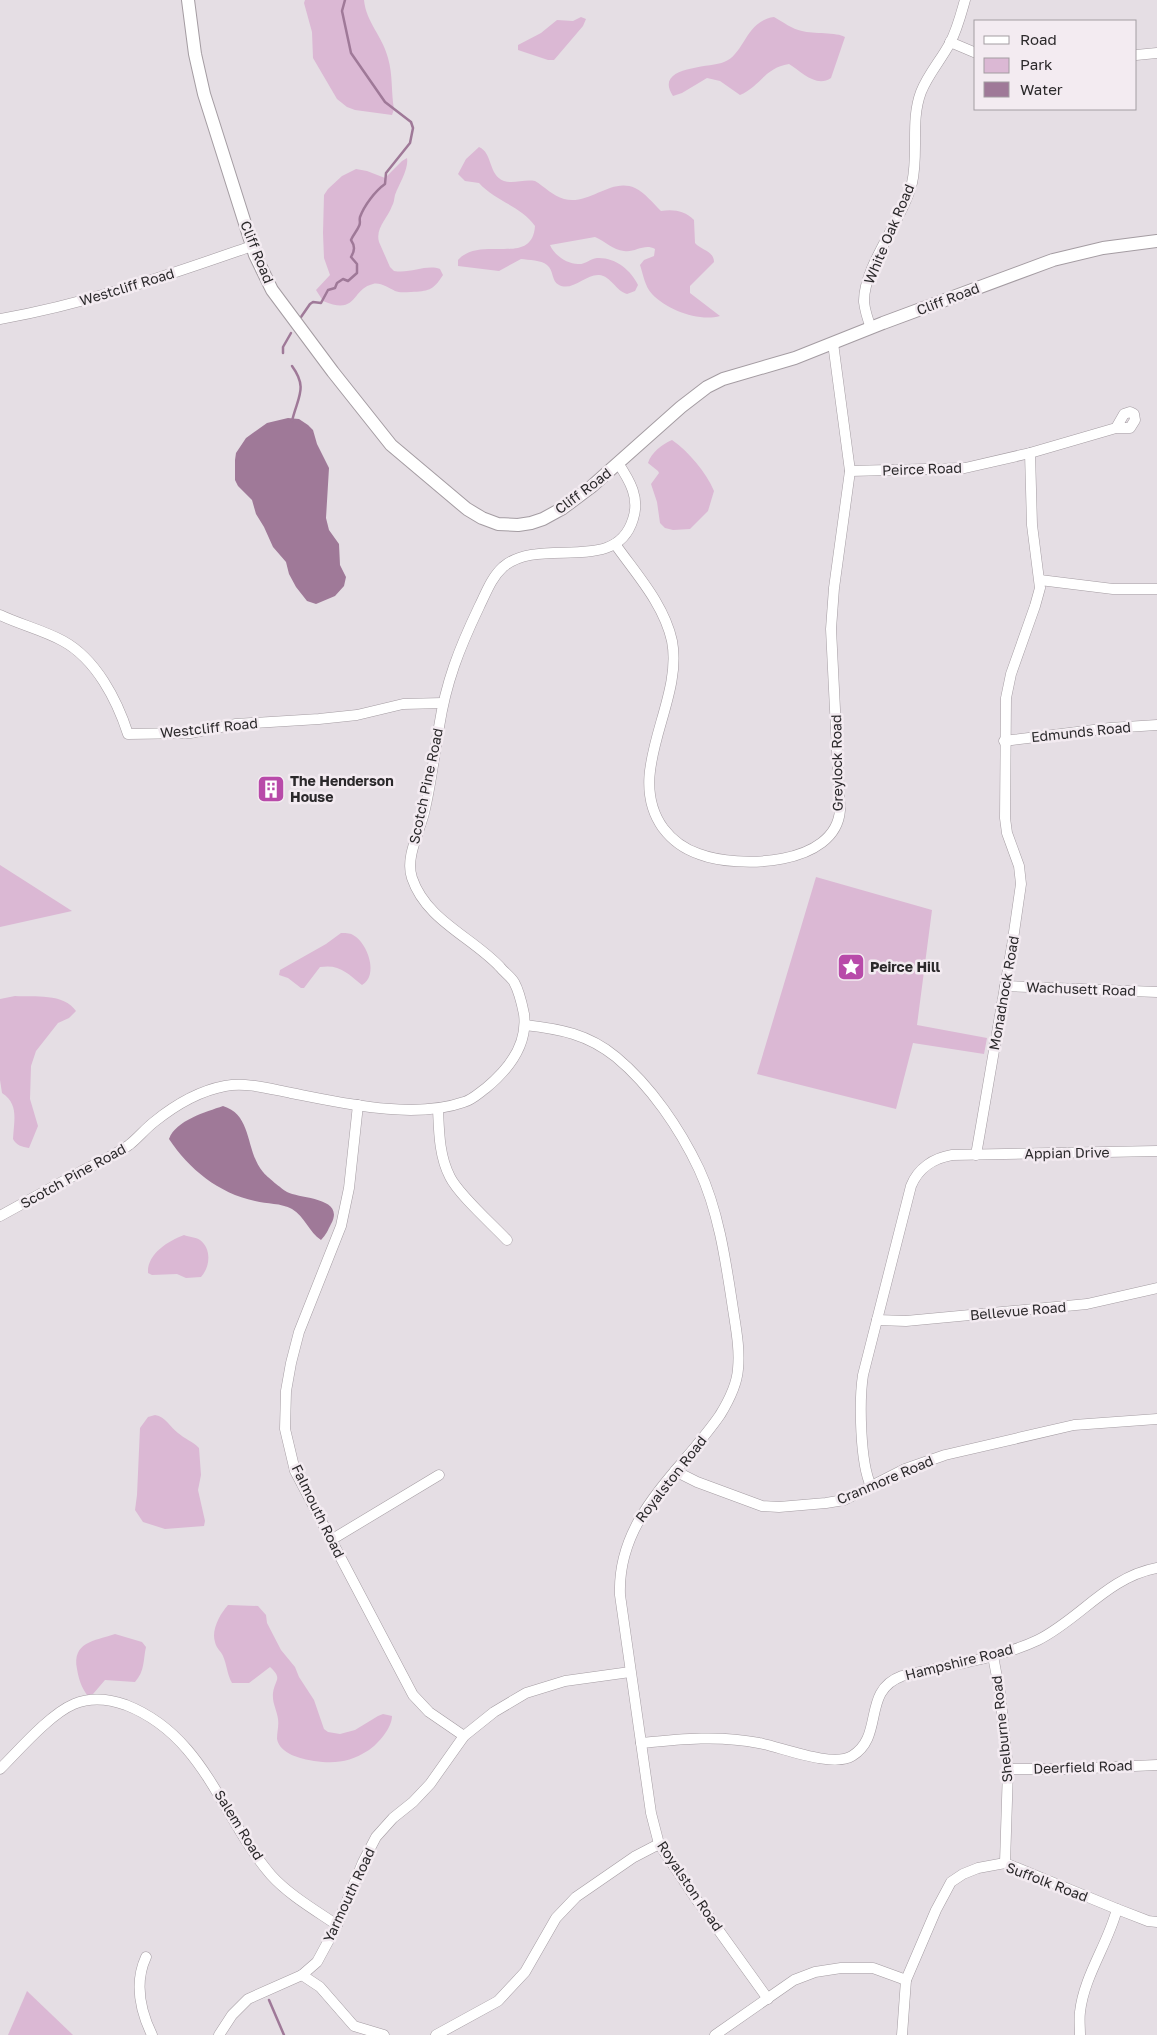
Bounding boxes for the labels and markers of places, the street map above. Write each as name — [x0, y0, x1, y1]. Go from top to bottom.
place label: The Henderson House — [290, 772, 394, 805]
building icon: The Henderson House — [256, 774, 286, 804]
place icon: Peirce Hill — [836, 952, 866, 982]
place label: Peirce Hill — [870, 958, 941, 975]

